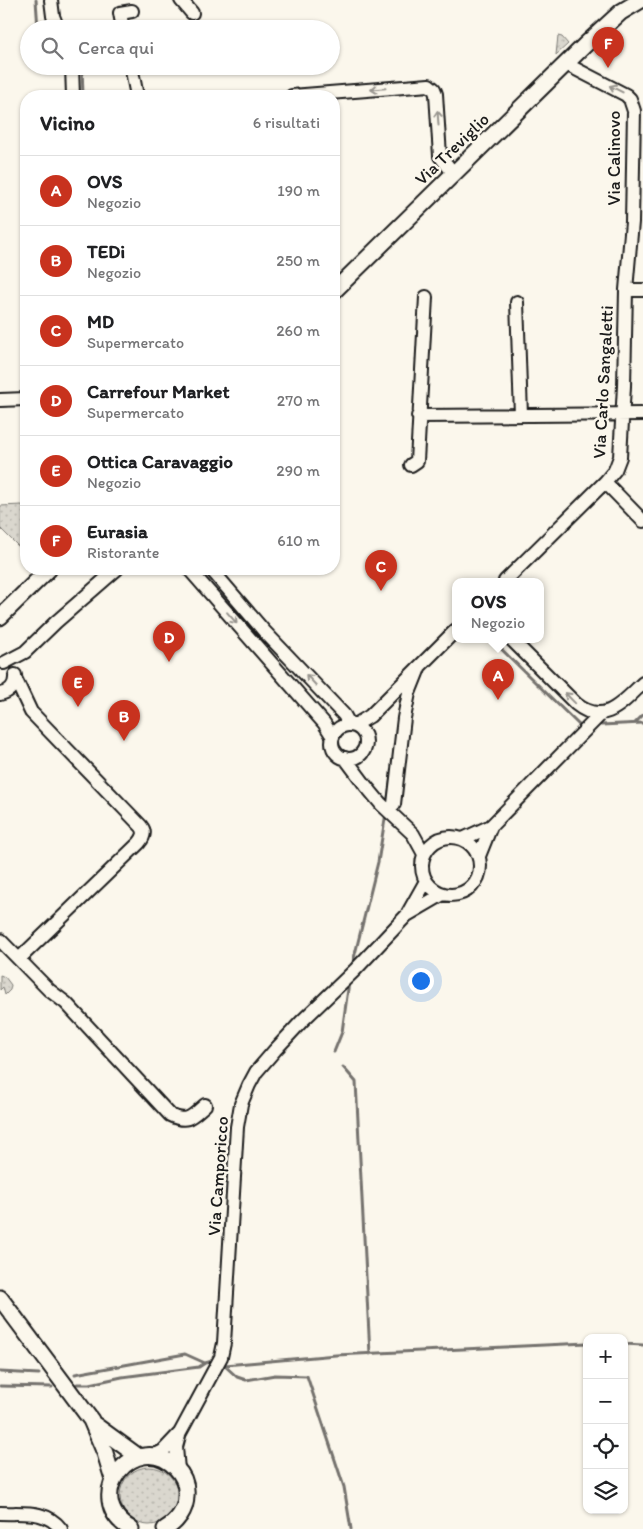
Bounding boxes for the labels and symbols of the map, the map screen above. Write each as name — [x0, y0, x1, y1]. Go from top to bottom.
pin: F — [592, 27, 624, 68]
one-way arrow — [370, 84, 386, 94]
one-way arrow — [609, 84, 624, 94]
street label: Via Treviglio — [410, 108, 494, 190]
one-way arrow — [433, 110, 442, 126]
street label: Via Calinovo — [603, 111, 625, 205]
street label: Via Carlo Sangaletti — [588, 305, 618, 459]
pin: C — [365, 550, 397, 591]
one-way arrow — [226, 612, 238, 625]
pin: D — [153, 621, 185, 662]
pin: A — [482, 659, 514, 700]
pin: E — [62, 666, 94, 707]
one-way arrow — [305, 674, 317, 687]
one-way arrow — [563, 692, 576, 704]
pin: B — [108, 700, 140, 741]
your location — [408, 968, 434, 994]
street label: Via Camporicco — [203, 1115, 233, 1237]

